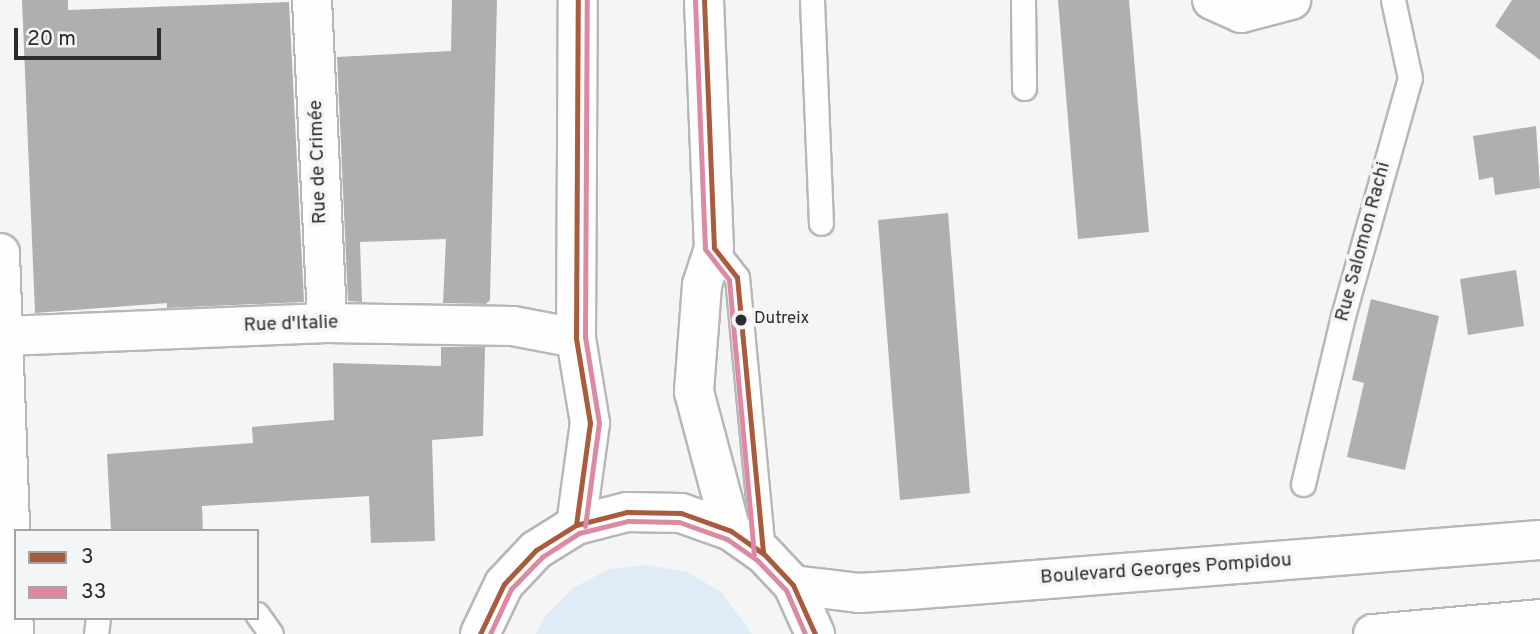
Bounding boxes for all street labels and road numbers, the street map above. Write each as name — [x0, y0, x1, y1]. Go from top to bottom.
street label: Rue de Crimée — [305, 100, 333, 224]
street label: Rue Salomon Rachi — [1332, 160, 1396, 324]
street label: Rue d'Italie — [243, 312, 339, 338]
street label: Boulevard Georges Pompidou — [1040, 550, 1292, 590]

